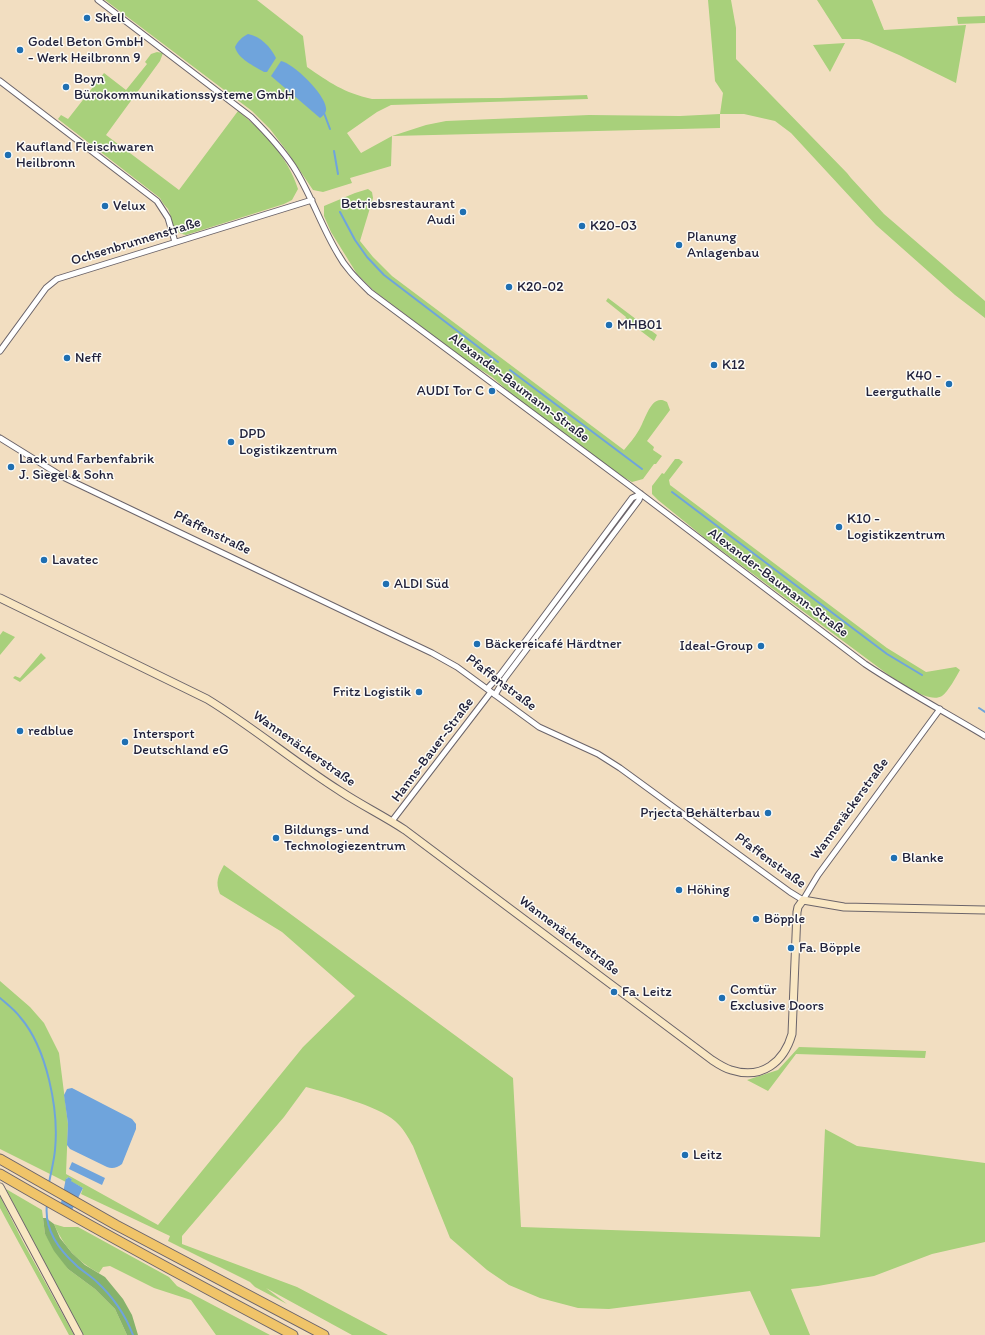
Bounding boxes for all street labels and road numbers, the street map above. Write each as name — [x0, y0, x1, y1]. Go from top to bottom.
street label: Ochsenbrunnenstraße — [69, 214, 203, 270]
street label: Alexander-Baumann-Straße — [445, 330, 593, 446]
street label: Pfaffenstraße — [171, 507, 253, 559]
street label: Alexander-Baumann-Straße — [704, 525, 852, 641]
street label: Pfaffenstraße — [462, 651, 540, 715]
street label: Hanns-Bauer-Straße — [388, 694, 478, 806]
street label: Wannenäckerstraße — [249, 707, 359, 791]
street label: Wannenäckerstraße — [807, 755, 893, 863]
street label: Pfaffenstraße — [731, 830, 809, 892]
street label: Wannenäckerstraße — [515, 893, 623, 979]

